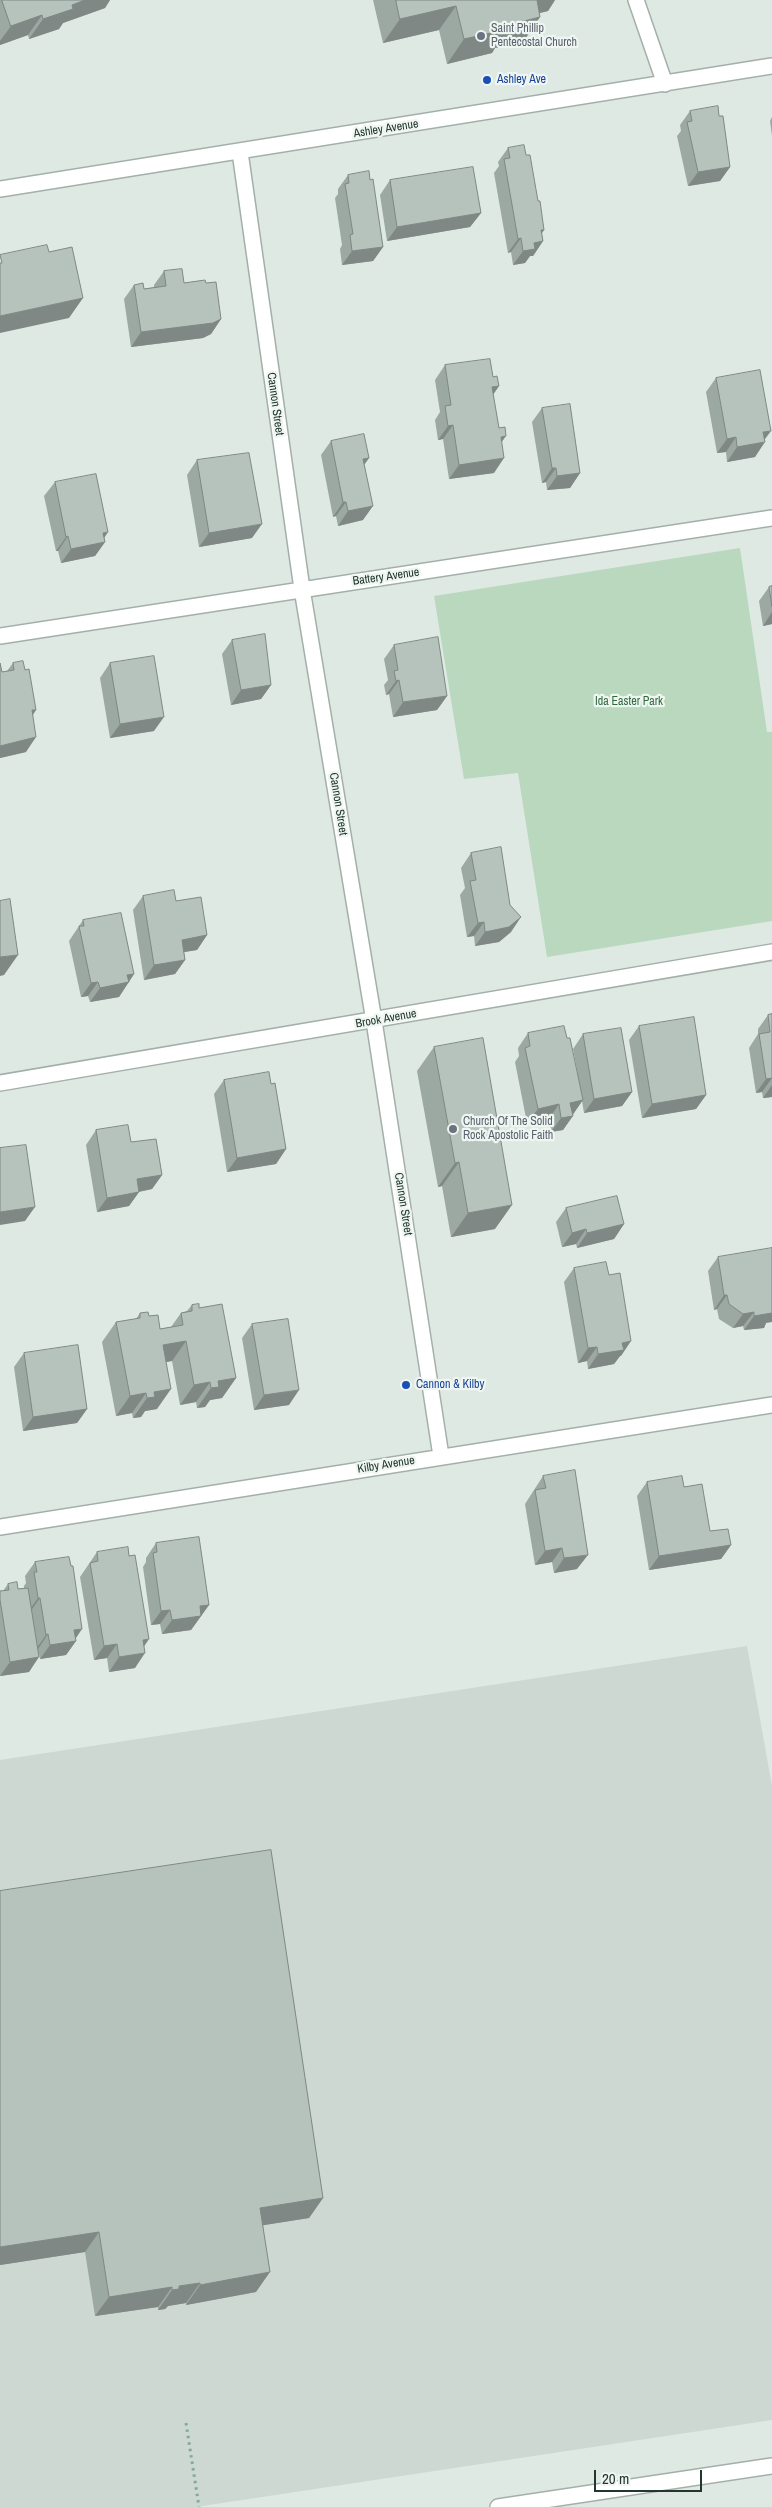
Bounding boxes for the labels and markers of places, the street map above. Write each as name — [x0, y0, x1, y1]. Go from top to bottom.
place label: Saint Phillip Pentecostal Church — [491, 22, 577, 50]
marker: Saint Phillip Pentecostal Church — [475, 30, 487, 42]
place label: Ashley Ave — [497, 73, 546, 87]
marker: Ashley Ave — [481, 74, 493, 86]
place label: Church Of The Solid Rock Apostolic Faith — [463, 1115, 553, 1143]
marker: Church Of The Solid Rock Apostolic Faith — [447, 1123, 459, 1135]
place label: Cannon & Kilby — [416, 1378, 484, 1392]
marker: Cannon & Kilby — [400, 1379, 412, 1391]

